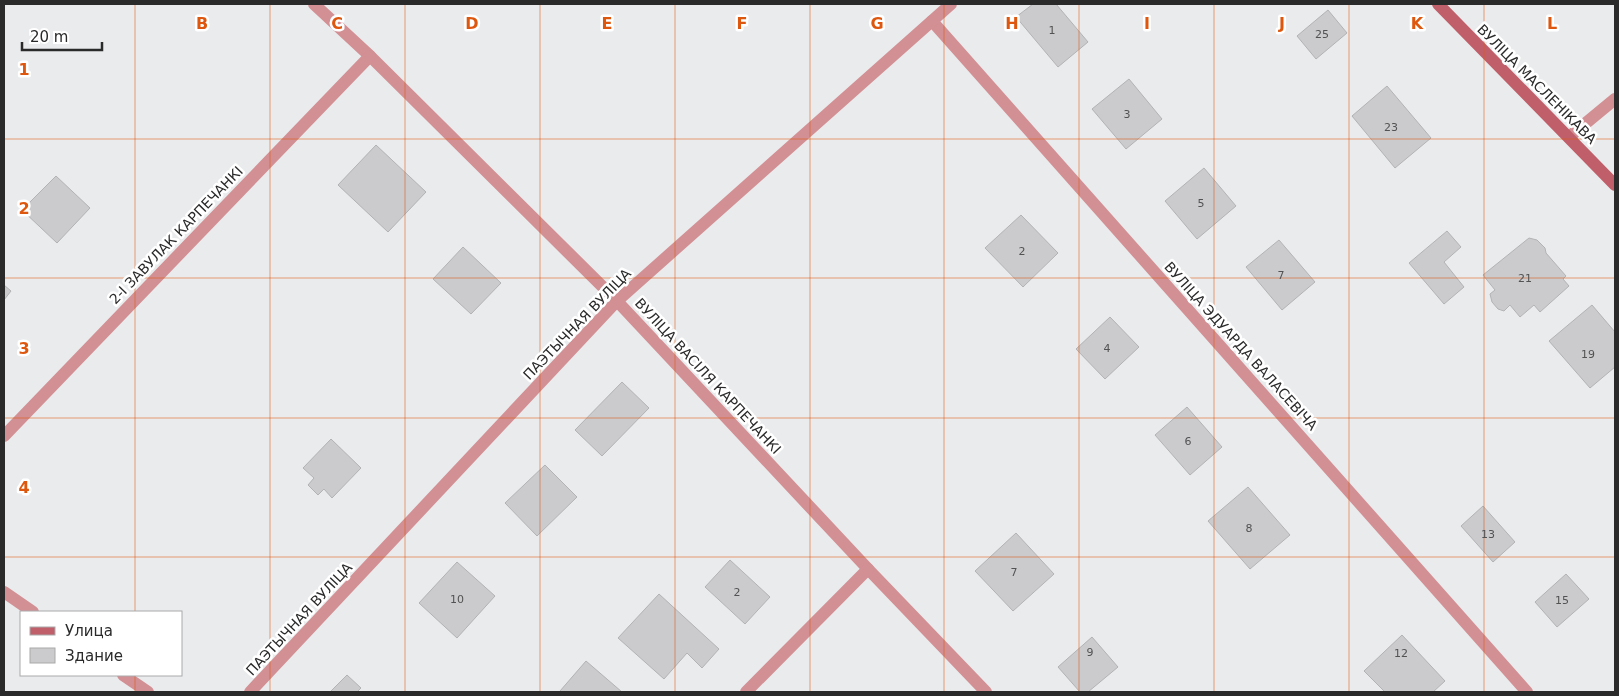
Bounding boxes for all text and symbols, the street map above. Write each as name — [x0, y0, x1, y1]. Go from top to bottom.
text: B — [196, 14, 208, 33]
text: C — [331, 14, 343, 33]
text: D — [465, 14, 479, 33]
text: E — [602, 14, 612, 33]
text: F — [737, 14, 747, 33]
text: G — [870, 14, 884, 33]
text: H — [1005, 14, 1019, 33]
text: I — [1144, 14, 1150, 33]
text: J — [1278, 14, 1285, 33]
text: K — [1411, 14, 1424, 33]
text: L — [1547, 14, 1557, 33]
scale bar — [22, 20, 102, 52]
street label: ВУЛІЦА МАСЛЕНІКАВА — [1474, 21, 1600, 147]
house number: 1 — [1049, 24, 1056, 37]
text: 20 m — [30, 28, 68, 46]
house number: 25 — [1315, 28, 1329, 41]
text: 1 — [18, 60, 30, 79]
house number: 3 — [1124, 108, 1131, 121]
house number: 23 — [1384, 121, 1398, 134]
street label: 2-І ЗАВУЛАК КАРПЕЧАНКІ — [106, 163, 246, 307]
house number: 5 — [1198, 197, 1205, 210]
text: 2 — [18, 199, 30, 218]
house number: 2 — [1019, 245, 1026, 258]
street label: ВУЛІЦА ЭДУАРДА ВАЛАСЕВІЧА — [1161, 259, 1321, 434]
street label: ПАЭТЫЧНАЯ ВУЛІЦА — [520, 265, 634, 383]
house number: 7 — [1278, 269, 1285, 282]
house number: 21 — [1518, 272, 1532, 285]
street label: ВУЛІЦА ВАСІЛЯ КАРПЕЧАНКІ — [632, 295, 784, 457]
text: 3 — [18, 339, 30, 358]
house number: 4 — [1104, 342, 1111, 355]
house number: 19 — [1581, 348, 1595, 361]
house number: 6 — [1185, 435, 1192, 448]
text: 4 — [18, 478, 30, 497]
house number: 8 — [1246, 522, 1253, 535]
house number: 13 — [1481, 528, 1495, 541]
street label: ПАЭТЫЧНАЯ ВУЛІЦА — [243, 559, 356, 679]
house number: 7 — [1011, 566, 1018, 579]
house number: 2 — [734, 586, 741, 599]
house number: 10 — [450, 593, 464, 606]
house number: 15 — [1555, 594, 1569, 607]
legend — [20, 611, 182, 676]
text: Улица — [65, 622, 113, 640]
house number: 9 — [1087, 646, 1094, 659]
text: Здание — [65, 647, 123, 665]
house number: 12 — [1394, 647, 1408, 660]

